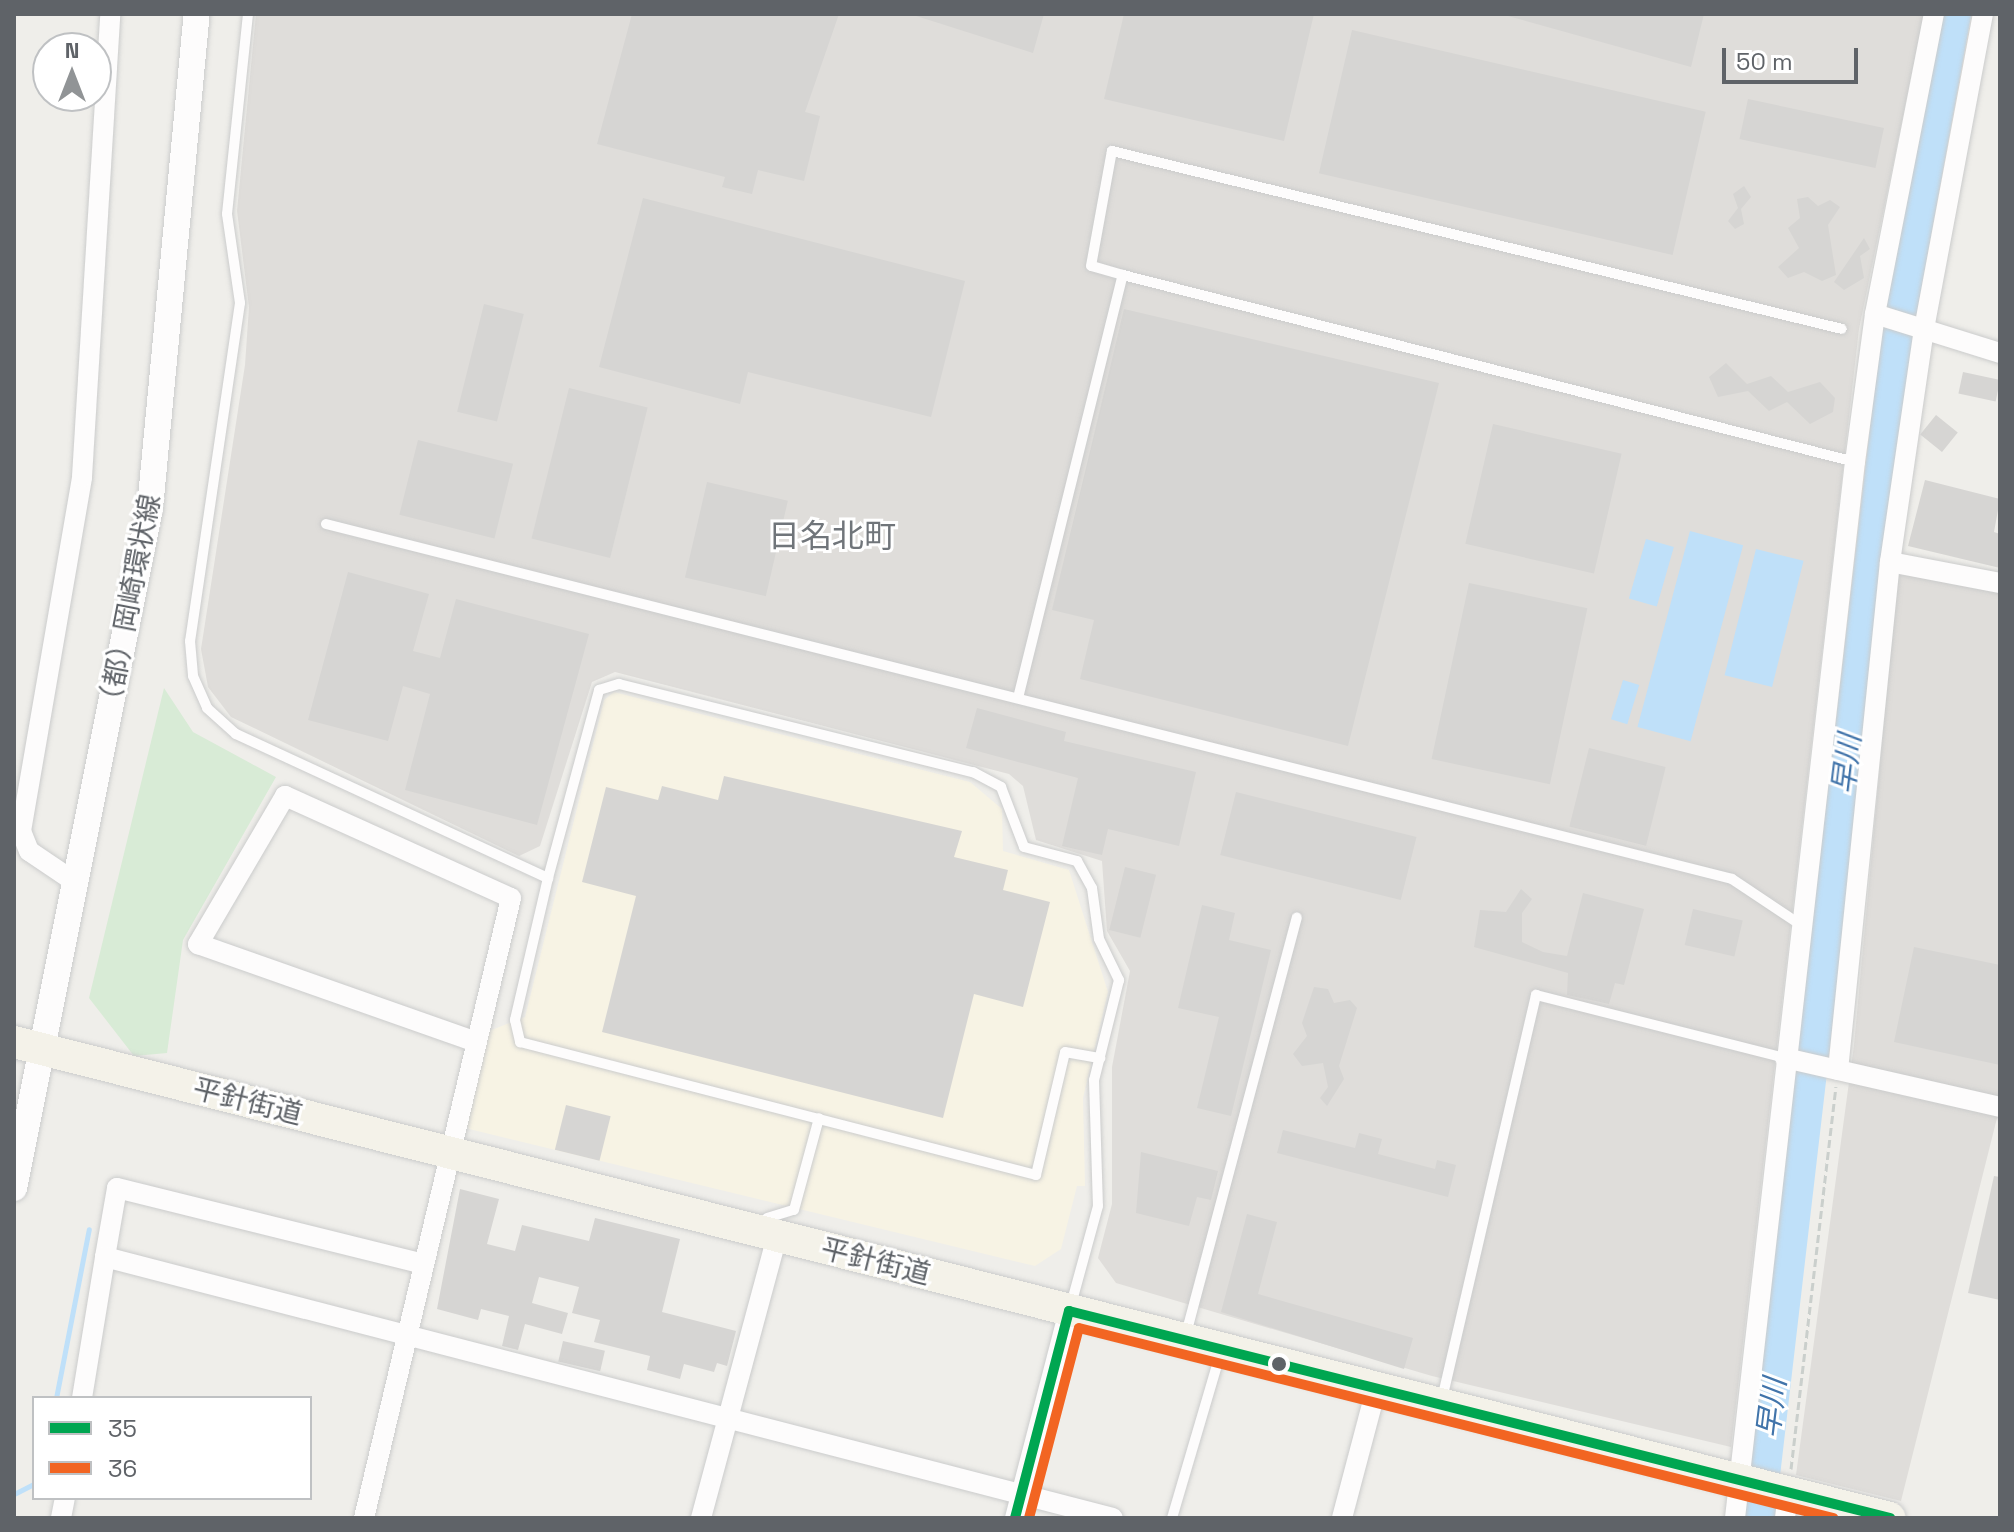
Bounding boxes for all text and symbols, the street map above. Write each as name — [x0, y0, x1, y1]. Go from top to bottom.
north arrow — [32, 32, 112, 112]
scale bar — [1726, 32, 1862, 82]
text: N — [65, 36, 79, 64]
text: 50 m — [1736, 46, 1793, 77]
street label: （都）岡崎環状線 — [91, 491, 167, 717]
district label: 日名北町 — [768, 517, 896, 555]
water label: 早川 — [1825, 732, 1869, 796]
street label: 平針街道 — [190, 1071, 306, 1131]
street label: 平針街道 — [818, 1231, 934, 1291]
unlabelled marker — [1271, 1356, 1287, 1372]
water label: 早川 — [1750, 1376, 1794, 1440]
legend — [32, 1396, 312, 1500]
text: 35 — [108, 1413, 137, 1444]
text: 36 — [108, 1453, 137, 1484]

